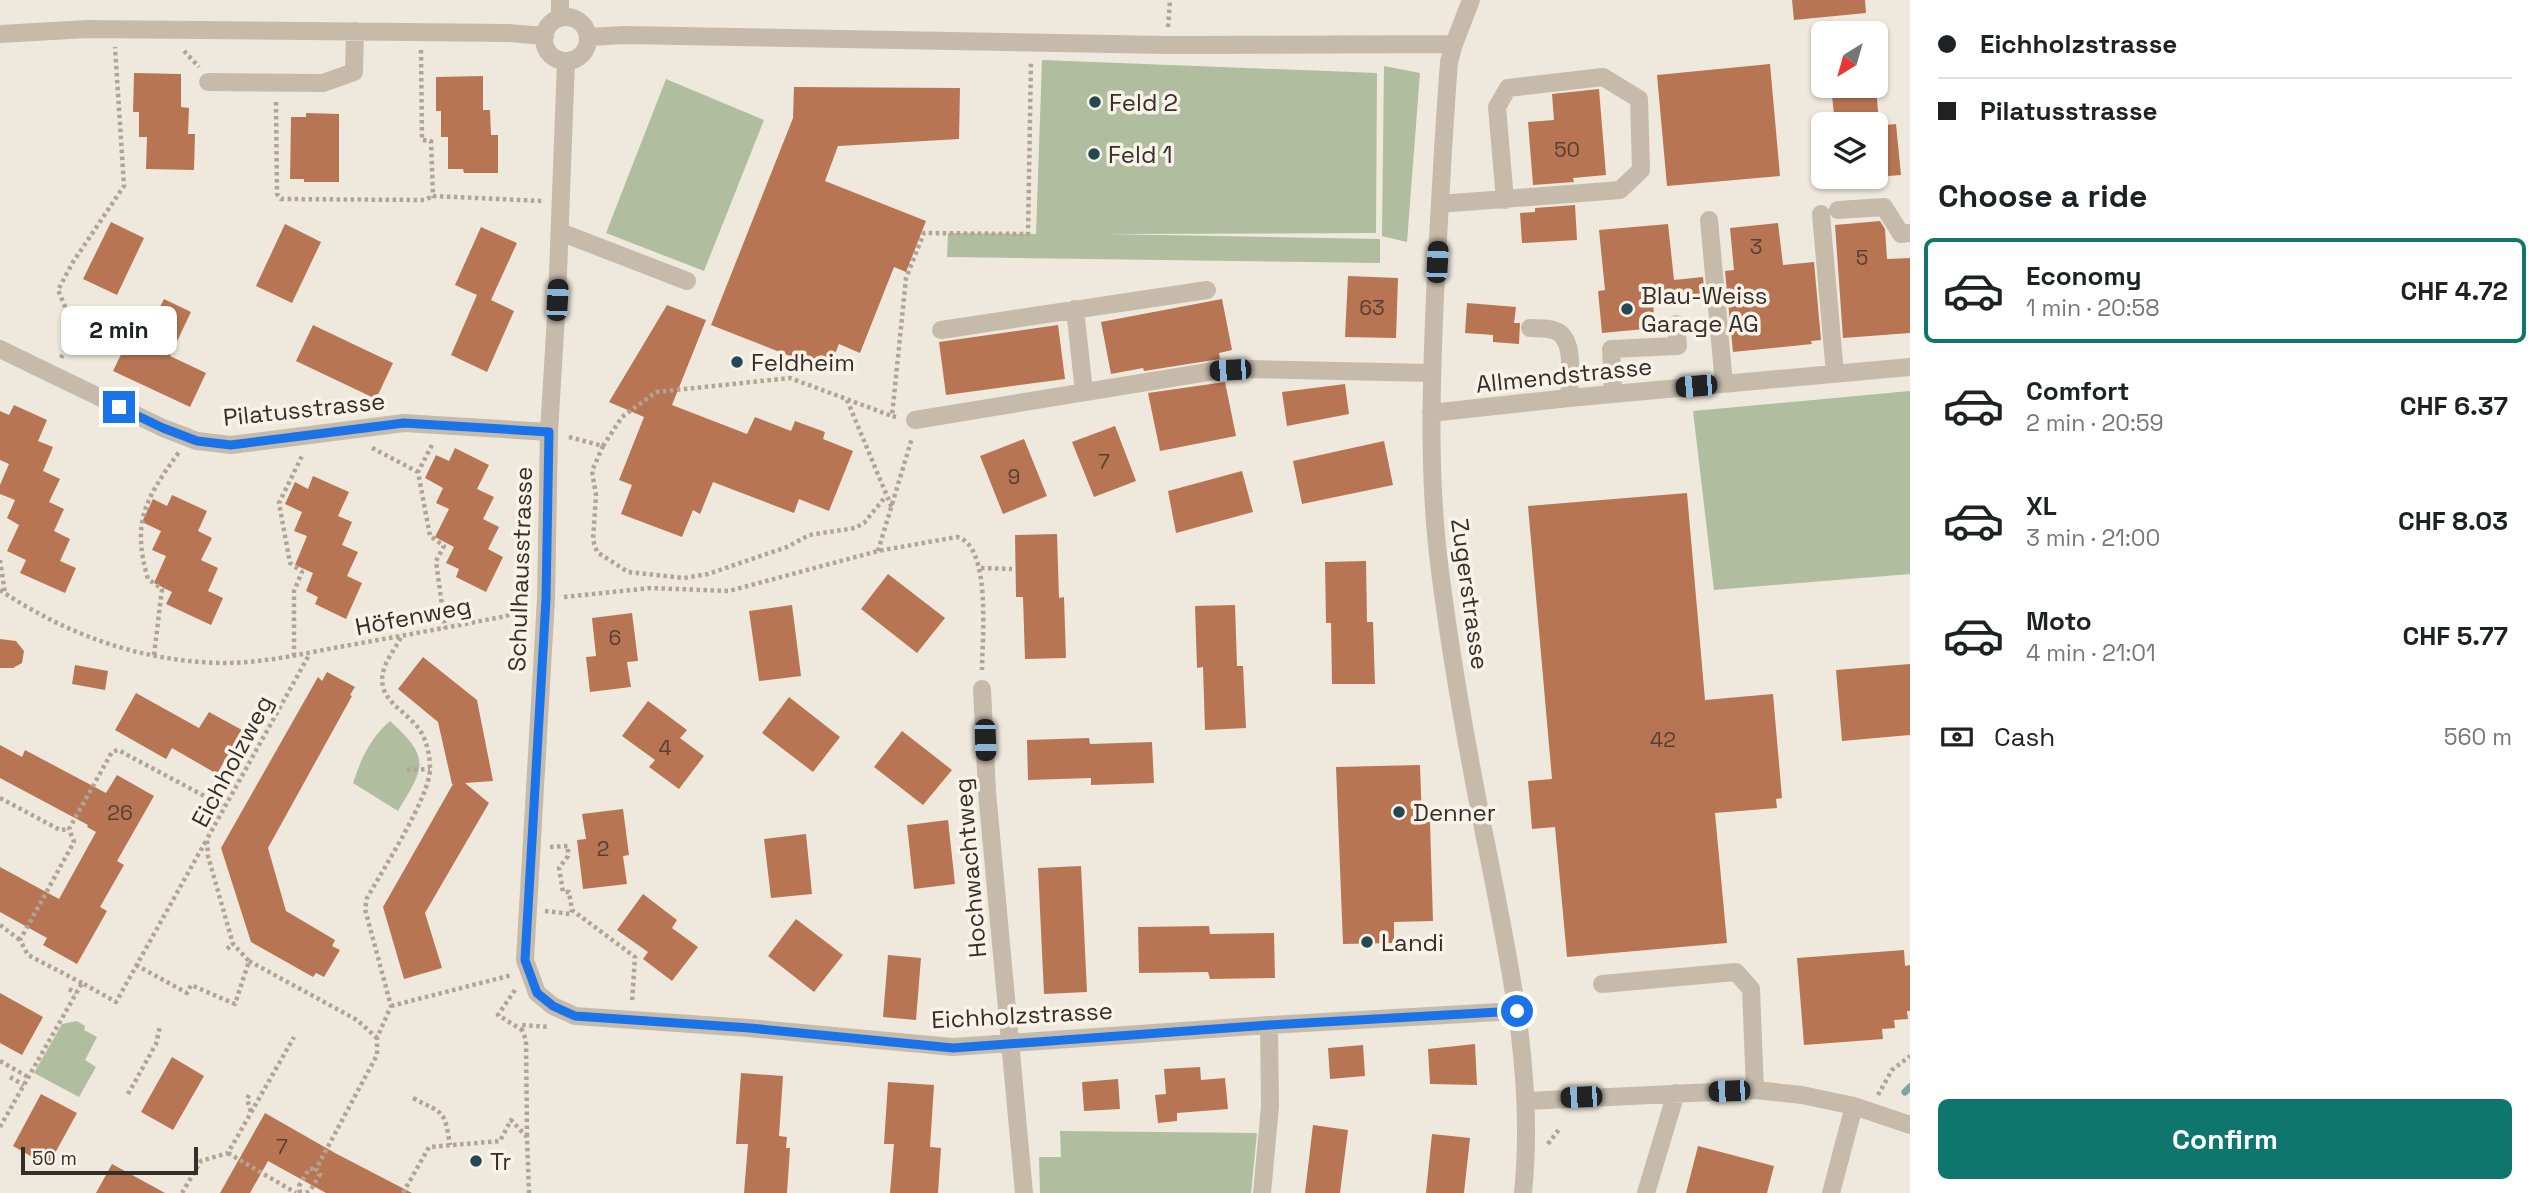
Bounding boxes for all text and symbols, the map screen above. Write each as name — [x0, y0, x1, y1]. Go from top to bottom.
north arrow — [1811, 21, 1888, 98]
map controls — [1811, 21, 1888, 189]
text: Eichholzstrasse — [1980, 27, 2177, 61]
place label: Feld 2 — [1109, 87, 1178, 118]
marker: Feld 2 — [1087, 94, 1103, 110]
text: Pilatusstrasse — [1980, 94, 2158, 128]
button: layers — [1811, 112, 1888, 189]
house number: 50 — [1554, 136, 1580, 163]
place label: Feld 1 — [1108, 139, 1173, 170]
marker: Feld 1 — [1086, 146, 1102, 162]
text: Choose a ride — [1938, 176, 2148, 216]
house number: 3 — [1750, 233, 1762, 260]
car — [1426, 240, 1449, 284]
house number: 5 — [1856, 244, 1868, 271]
icon: car — [1942, 259, 2005, 322]
text: Economy — [2026, 259, 2142, 293]
text: CHF 4.72 — [2401, 274, 2508, 308]
car — [546, 278, 569, 322]
place label: Blau-Weiss Garage AG — [1641, 280, 1767, 339]
text: 1 min · 20:58 — [2026, 293, 2160, 323]
house number: 63 — [1359, 294, 1385, 321]
marker: Blau-Weiss Garage AG — [1619, 301, 1635, 317]
callout: 2 min — [61, 306, 177, 354]
text: 2 min — [89, 315, 149, 345]
place label: Feldheim — [751, 347, 855, 378]
street label: Allmendstrasse — [1474, 350, 1654, 400]
marker: Feldheim — [729, 354, 745, 370]
car — [1209, 358, 1252, 382]
car — [1675, 374, 1718, 398]
icon: car — [1942, 374, 2005, 437]
text: Comfort — [2026, 374, 2129, 408]
street label: Pilatusstrasse — [221, 385, 387, 433]
text: CHF 6.37 — [2400, 389, 2508, 423]
route end — [103, 391, 135, 423]
text: 2 min · 20:59 — [2026, 408, 2164, 438]
house number: 7 — [1098, 448, 1110, 475]
house number: 9 — [1008, 463, 1020, 490]
street label: Schulhausstrasse — [501, 466, 539, 672]
icon: car — [1942, 489, 2005, 552]
text: XL — [2026, 489, 2057, 523]
text: CHF 8.03 — [2398, 504, 2508, 538]
street label: Zugerstrasse — [1444, 517, 1496, 671]
text: 3 min · 21:00 — [2026, 523, 2160, 553]
street label: Höfenweg — [352, 590, 474, 642]
icon: car — [1942, 604, 2005, 667]
text: Moto — [2026, 604, 2092, 638]
text: CHF 5.77 — [2402, 619, 2508, 653]
house number: 6 — [609, 624, 621, 651]
text: 4 min · 21:01 — [2026, 638, 2156, 668]
street label: Eichholzweg — [184, 690, 280, 832]
icon: cash — [1938, 718, 1976, 756]
car — [974, 719, 997, 761]
text: Cash — [1994, 720, 2055, 754]
text: 560 m — [2444, 722, 2512, 752]
house number: 42 — [1650, 726, 1676, 753]
house number: 4 — [658, 734, 672, 761]
street label: Hochwachtweg — [947, 777, 993, 959]
place label: Denner — [1413, 797, 1496, 828]
house number: 26 — [107, 799, 133, 826]
marker: Denner — [1391, 804, 1407, 820]
house number: 2 — [597, 835, 609, 862]
place label: Landi — [1381, 927, 1444, 958]
marker: Landi — [1359, 934, 1375, 950]
street label: Eichholzstrasse — [930, 995, 1114, 1035]
route start — [1501, 995, 1533, 1027]
car — [1708, 1080, 1751, 1102]
car — [1560, 1086, 1603, 1108]
button: Confirm — [1938, 1099, 2512, 1179]
house number: 7 — [276, 1133, 288, 1160]
scale bar — [21, 1144, 198, 1176]
text: 50 m — [32, 1146, 77, 1171]
place label: Tr — [490, 1146, 511, 1177]
marker: Tr — [468, 1153, 484, 1169]

